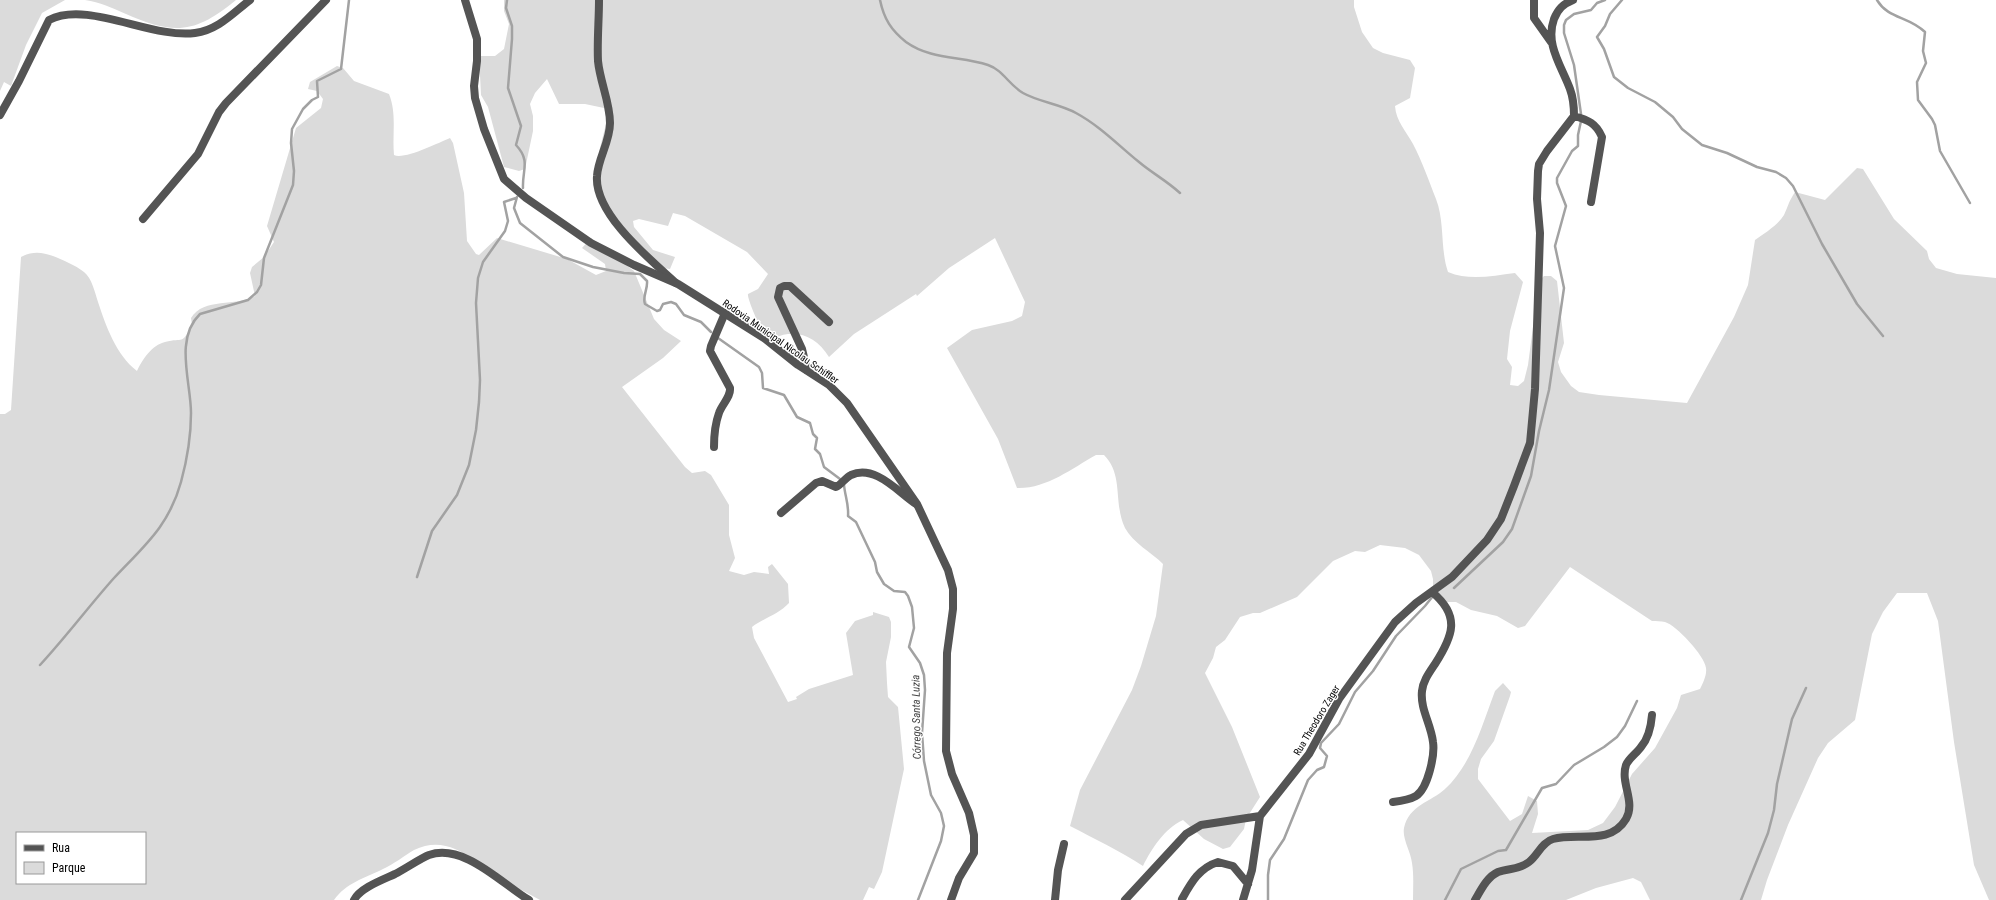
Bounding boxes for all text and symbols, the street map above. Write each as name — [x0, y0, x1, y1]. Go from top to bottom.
street label: Rodovia Municipal Nicolau Schiffler — [721, 297, 841, 386]
water label: Córrego Santa Luzia — [909, 675, 924, 759]
street label: Rua Theodoro Zager — [1291, 683, 1342, 757]
legend — [16, 832, 146, 884]
text: Rua — [52, 841, 70, 855]
text: Parque — [52, 861, 86, 875]

